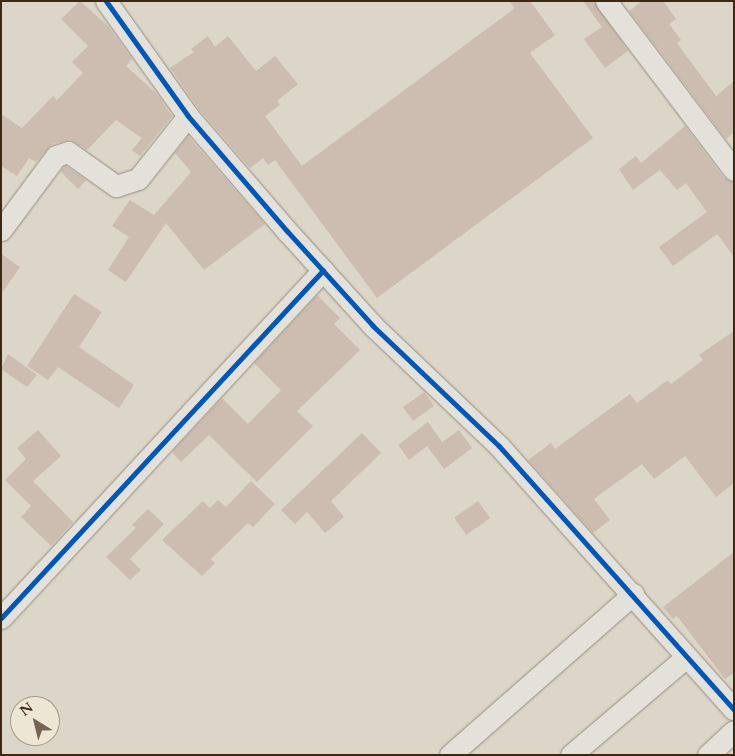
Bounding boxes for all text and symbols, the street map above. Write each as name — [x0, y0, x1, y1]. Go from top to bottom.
north arrow — [10, 696, 60, 746]
text: N — [16, 698, 37, 721]

